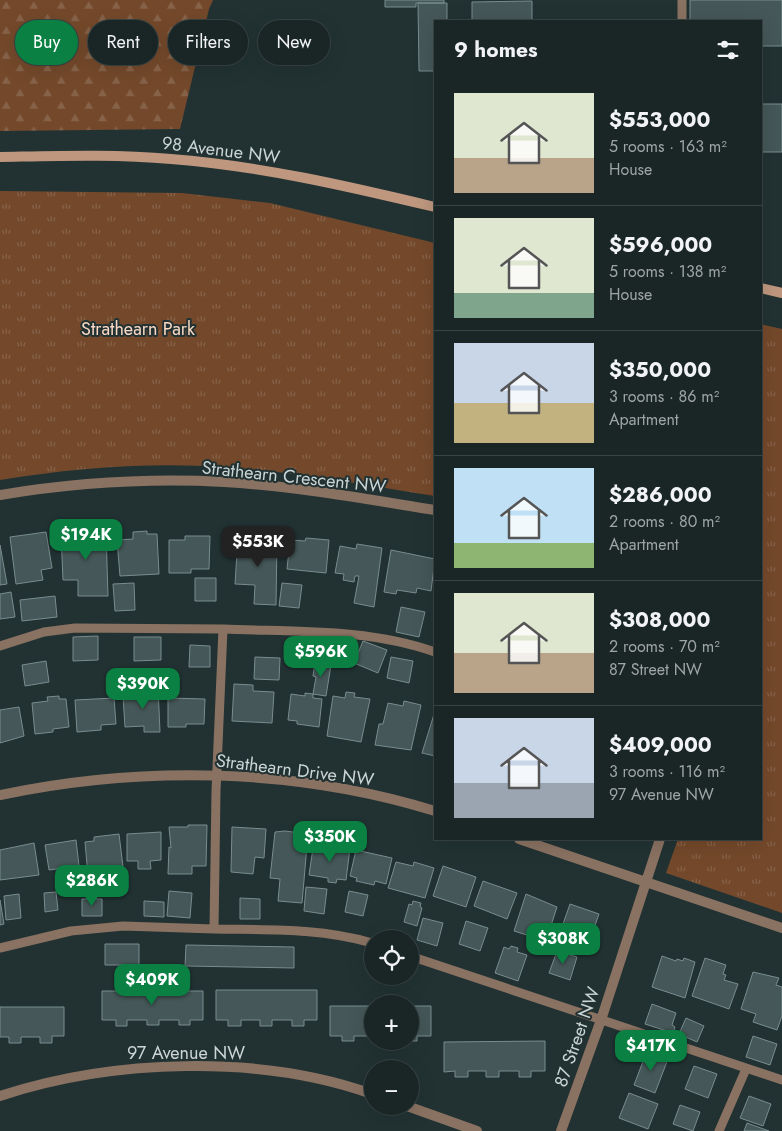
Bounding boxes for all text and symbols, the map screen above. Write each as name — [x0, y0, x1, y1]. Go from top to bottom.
chip: Buy — [15, 20, 78, 65]
chip: Rent — [88, 20, 158, 65]
chip: Filters — [168, 20, 248, 65]
chip: New — [258, 20, 330, 65]
text: 9 homes — [454, 35, 538, 65]
icon: filters — [714, 36, 742, 64]
text: $553,000 — [609, 105, 710, 135]
icon: home — [494, 113, 554, 173]
street label: 98 Avenue NW — [160, 130, 282, 170]
text: 5 rooms · 163 m² — [609, 135, 727, 158]
text: House — [609, 158, 652, 181]
text: $596,000 — [609, 230, 712, 260]
icon: home — [494, 238, 554, 298]
text: 5 rooms · 138 m² — [609, 260, 726, 283]
text: House — [609, 283, 652, 306]
park label: Strathearn Park — [81, 316, 195, 342]
text: $350,000 — [609, 355, 711, 385]
icon: home — [494, 363, 554, 423]
text: 3 rooms · 86 m² — [609, 385, 719, 408]
text: Apartment — [609, 408, 679, 431]
street label: Strathearn Crescent NW — [200, 454, 388, 500]
text: $286,000 — [609, 480, 712, 510]
icon: home — [494, 488, 554, 548]
text: 2 rooms · 80 m² — [609, 510, 720, 533]
pin: $194K — [51, 518, 121, 561]
text: $194K — [60, 523, 112, 546]
pin: $553K — [223, 526, 293, 568]
text: $553K — [232, 530, 284, 553]
text: Apartment — [609, 533, 679, 556]
text: $308,000 — [609, 605, 710, 635]
icon: home — [494, 613, 554, 673]
text: 2 rooms · 70 m² — [609, 635, 720, 658]
pin: $596K — [286, 636, 356, 678]
text: $596K — [295, 640, 347, 663]
text: 87 Street NW — [609, 658, 702, 681]
pin: $390K — [108, 668, 178, 710]
text: $390K — [117, 672, 169, 695]
text: $409,000 — [609, 730, 712, 760]
icon: home — [494, 738, 554, 798]
street label: Strathearn Drive NW — [215, 747, 376, 793]
text: 3 rooms · 116 m² — [609, 760, 725, 783]
text: 97 Avenue NW — [609, 783, 714, 806]
pin: $350K — [295, 820, 365, 863]
text: $350K — [304, 825, 356, 848]
pin: $286K — [57, 864, 127, 907]
text: $286K — [66, 869, 118, 892]
pin: $308K — [528, 922, 598, 965]
text: $308K — [537, 927, 589, 950]
map controls — [364, 930, 419, 1115]
button: locate — [364, 930, 419, 985]
pin: $409K — [117, 964, 187, 1006]
text: $409K — [125, 968, 179, 991]
street label: 87 Street NW — [548, 983, 606, 1091]
button: + — [364, 995, 419, 1050]
pin: $417K — [616, 1030, 686, 1072]
text: $417K — [626, 1034, 676, 1057]
street label: 97 Avenue NW — [127, 1040, 245, 1066]
button: − — [364, 1060, 419, 1115]

